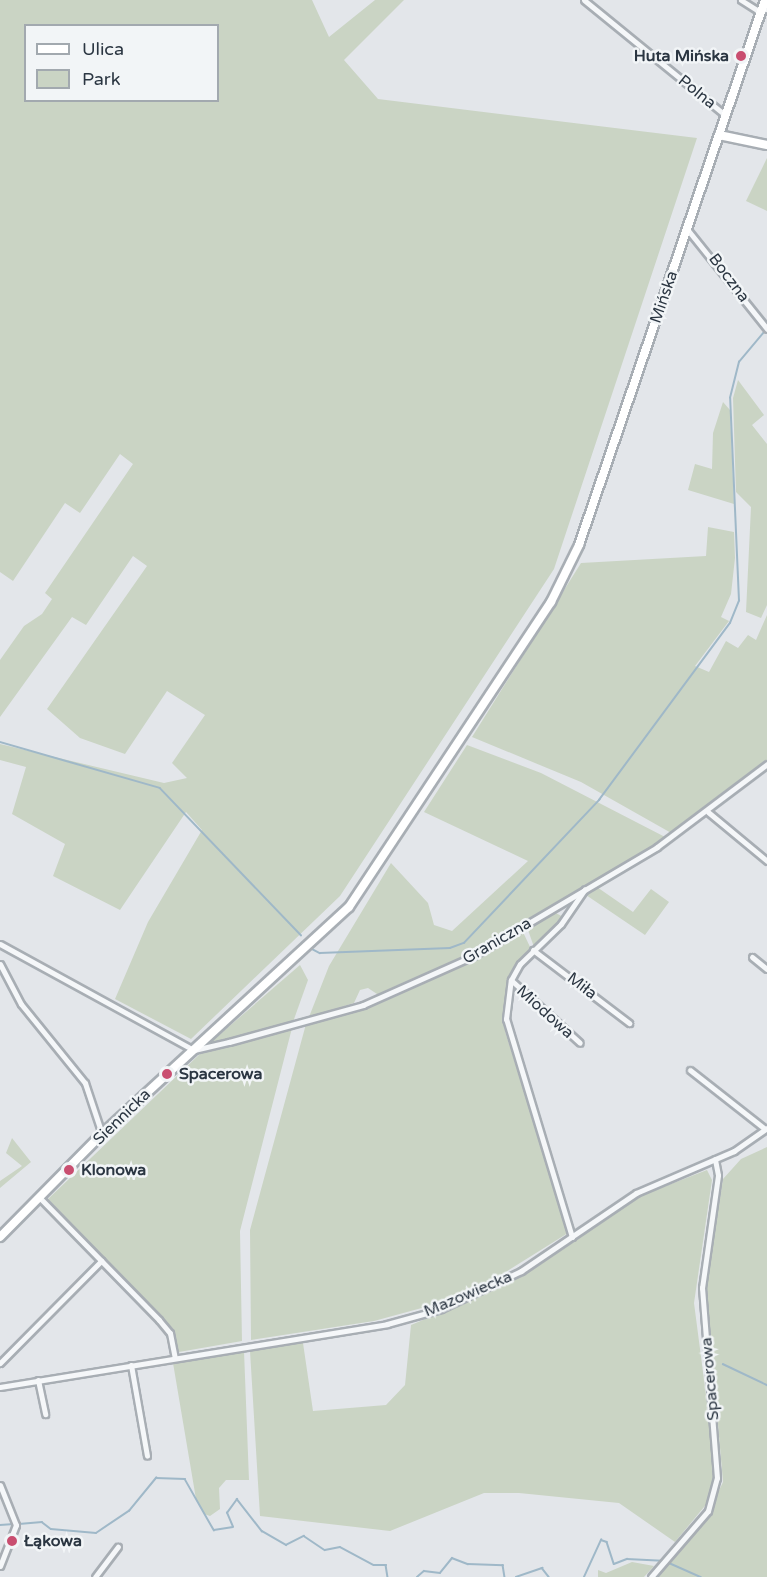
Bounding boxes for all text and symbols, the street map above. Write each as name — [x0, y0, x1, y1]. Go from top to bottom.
legend — [24, 24, 219, 102]
text: Ulica — [82, 38, 124, 60]
place label: Huta Mińska — [634, 46, 729, 66]
marker: Huta Mińska — [734, 49, 748, 63]
text: Park — [82, 68, 120, 90]
street label: Polna — [674, 71, 720, 113]
street label: Boczna — [704, 250, 754, 306]
street label: Mińska — [646, 268, 682, 326]
street label: Graniczna — [459, 914, 535, 968]
street label: Miła — [563, 969, 601, 1003]
street label: Miodowa — [512, 981, 578, 1043]
place label: Spacerowa — [179, 1064, 262, 1084]
marker: Spacerowa — [160, 1067, 174, 1081]
street label: Siennicka — [89, 1085, 155, 1149]
place label: Klonowa — [81, 1160, 146, 1180]
marker: Klonowa — [62, 1163, 76, 1177]
street label: Mazowiecka — [421, 1267, 515, 1321]
street label: Spacerowa — [697, 1337, 723, 1421]
place label: Łąkowa — [24, 1531, 82, 1551]
marker: Łąkowa — [5, 1534, 19, 1548]

